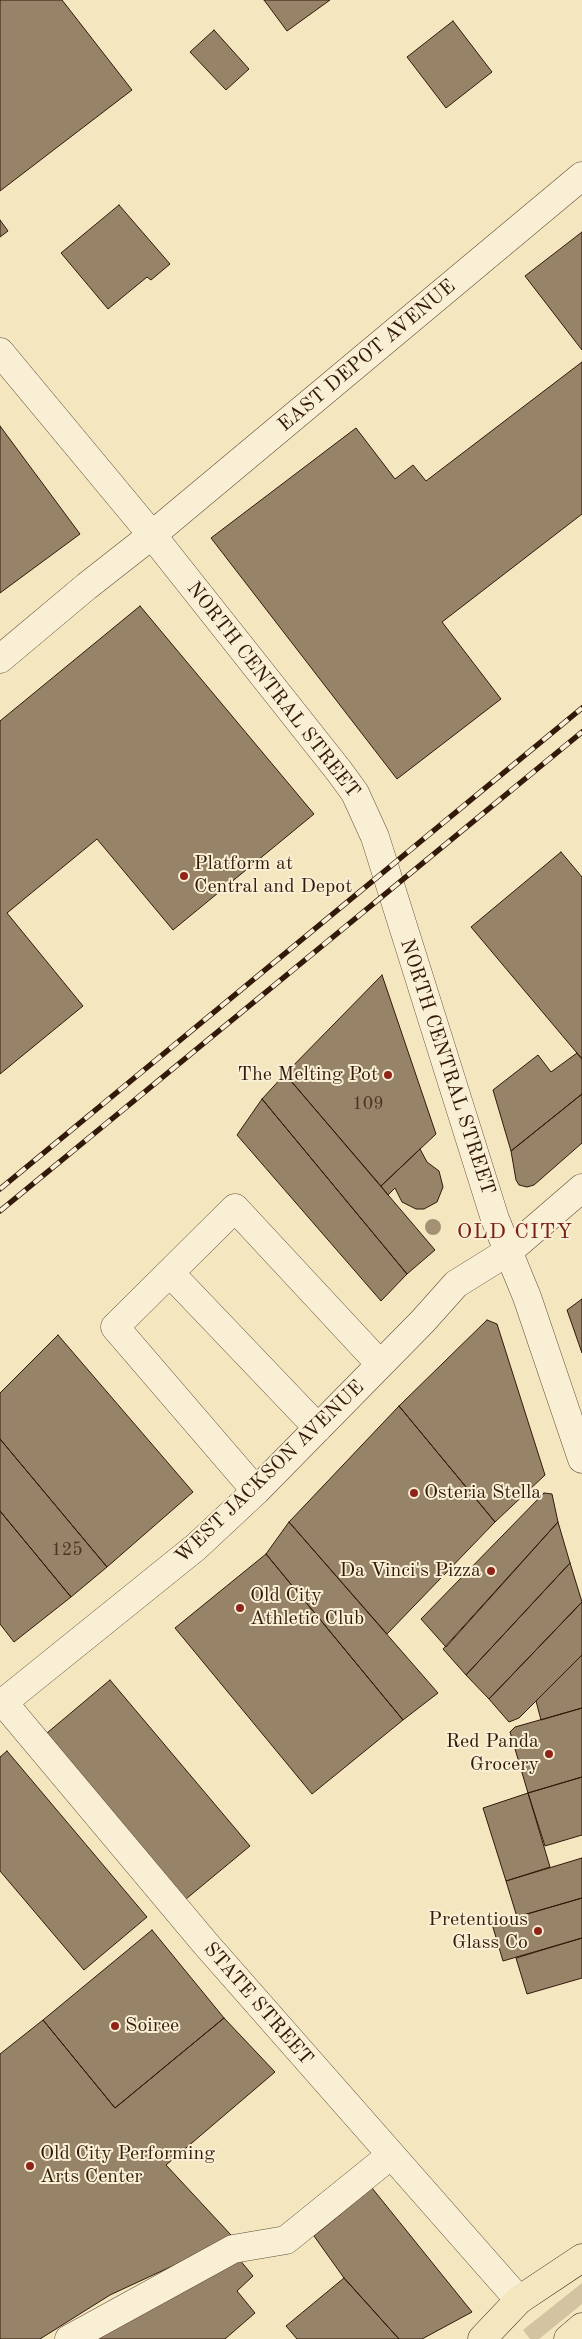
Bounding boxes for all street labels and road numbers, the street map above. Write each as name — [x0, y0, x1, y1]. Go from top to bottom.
street label: EAST DEPOT AVENUE — [273, 275, 461, 437]
street label: NORTH CENTRAL STREET — [181, 577, 365, 803]
street label: NORTH CENTRAL STREET — [394, 936, 500, 1198]
street label: WEST JACKSON AVENUE — [171, 1375, 369, 1569]
street label: STATE STREET — [198, 1938, 318, 2070]

